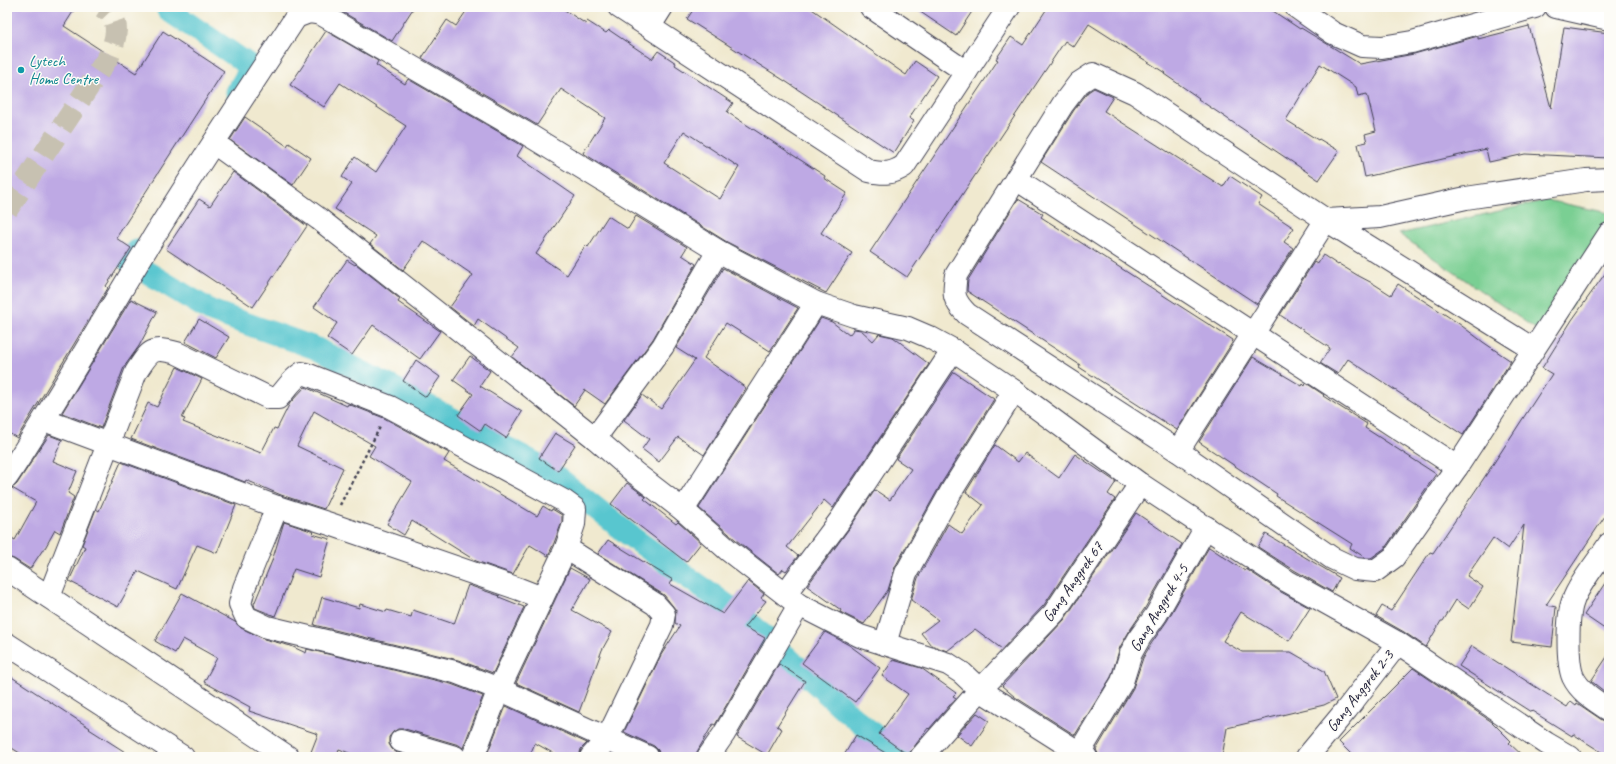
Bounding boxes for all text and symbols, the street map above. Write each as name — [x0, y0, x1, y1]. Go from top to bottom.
place label: Lytech Home Centre — [29, 51, 100, 89]
marker: Lytech Home Centre — [16, 65, 26, 75]
street label: Gang Anggrek 67 — [1038, 537, 1108, 626]
street label: Gang Anggrek 4-5 — [1125, 560, 1193, 655]
street label: Gang Anggrek 2-3 — [1322, 645, 1399, 736]

